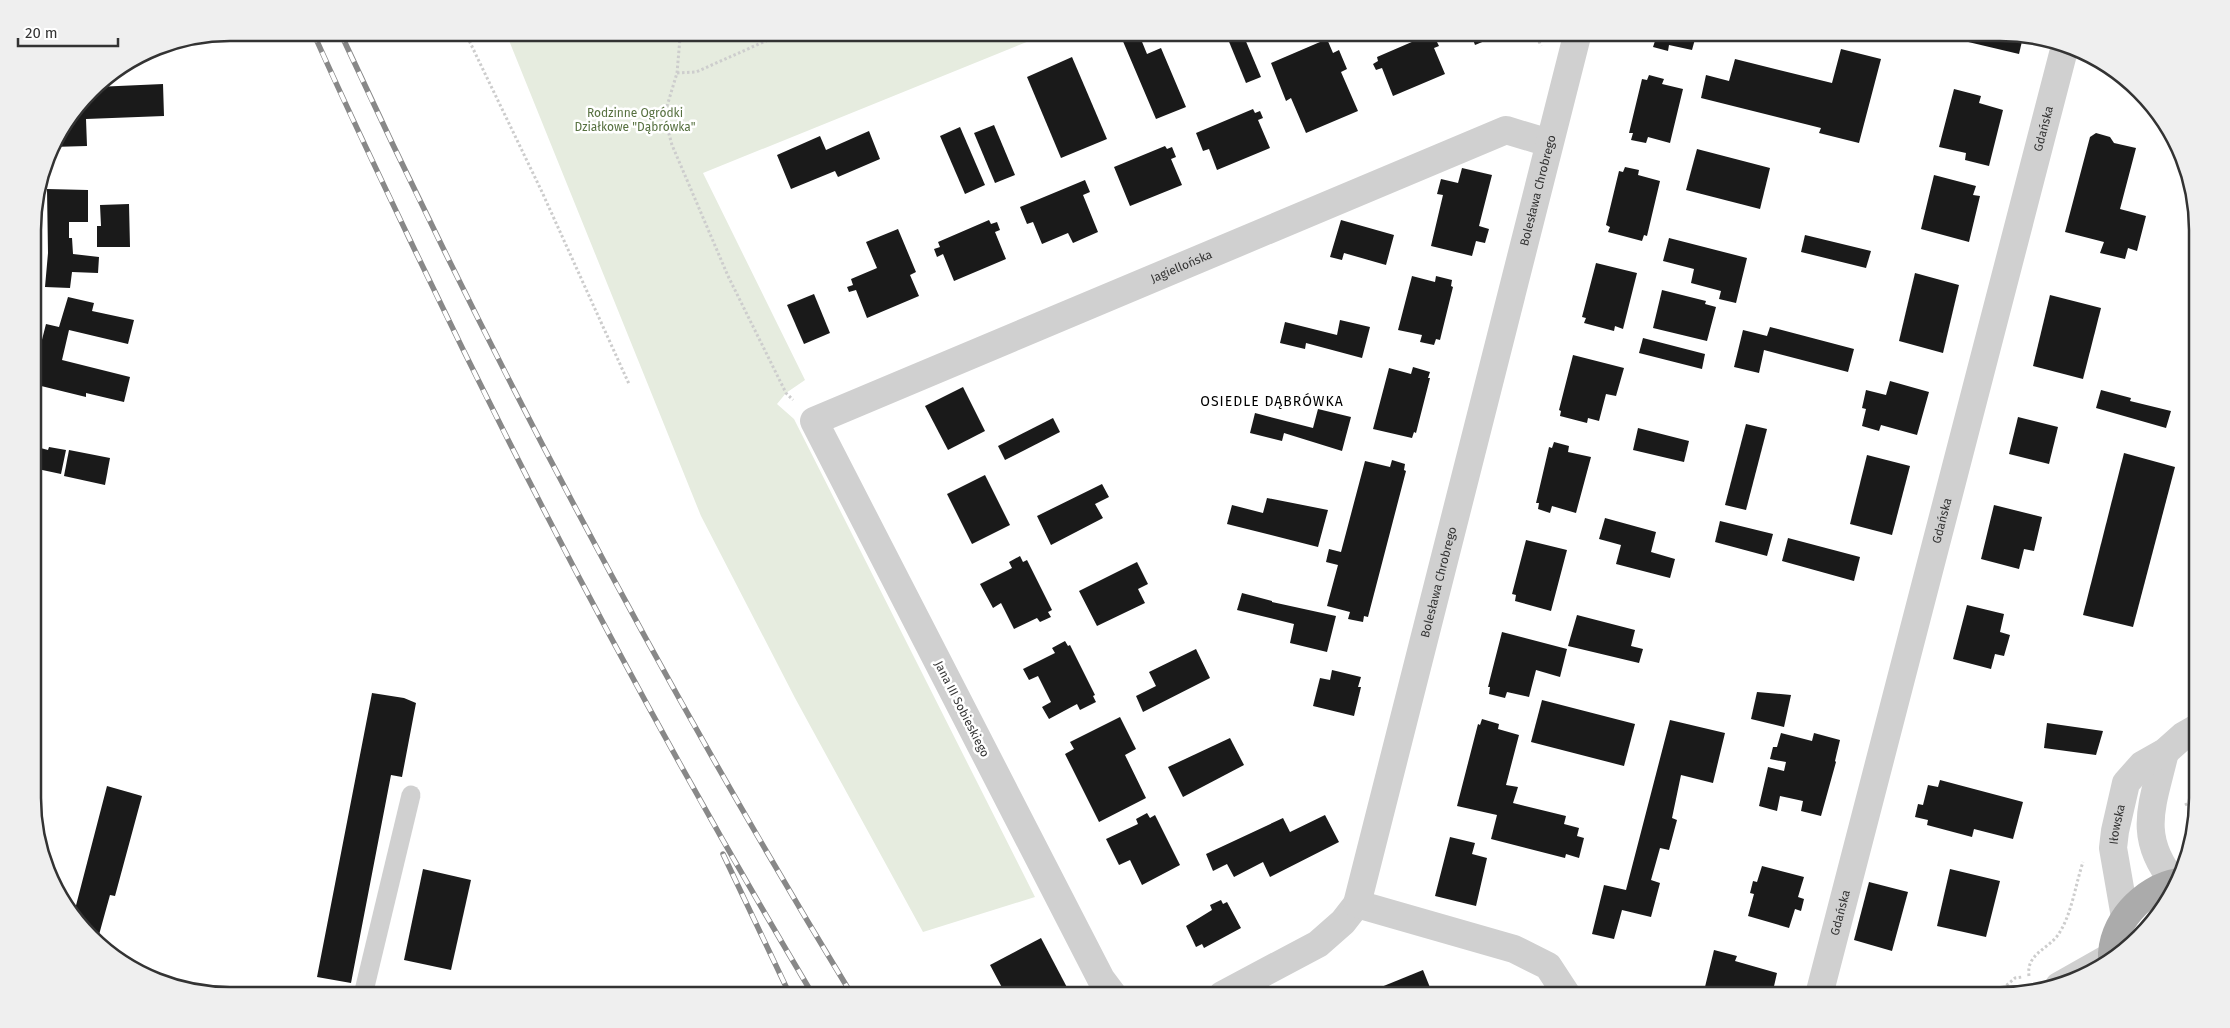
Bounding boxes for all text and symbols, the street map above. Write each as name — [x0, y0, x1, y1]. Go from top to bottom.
scale bar — [18, 15, 118, 47]
text: 20 m — [25, 24, 58, 42]
street label: Gdańska — [2031, 104, 2056, 153]
park label: Rodzinne Ogródki Działkowe "Dąbrówka" — [575, 106, 696, 134]
street label: Bolesława Chrobrego — [1517, 134, 1559, 248]
street label: Jagiellońska — [1148, 247, 1214, 286]
district label: OSIEDLE DĄBRÓWKA — [1200, 392, 1344, 410]
street label: Gdańska — [1929, 496, 1955, 545]
street label: Bolesława Chrobrego — [1418, 525, 1459, 639]
street label: Jana III Sobieskiego — [932, 659, 992, 759]
street label: Iłowska — [2106, 803, 2128, 845]
street label: Gdańska — [1828, 888, 1853, 937]

